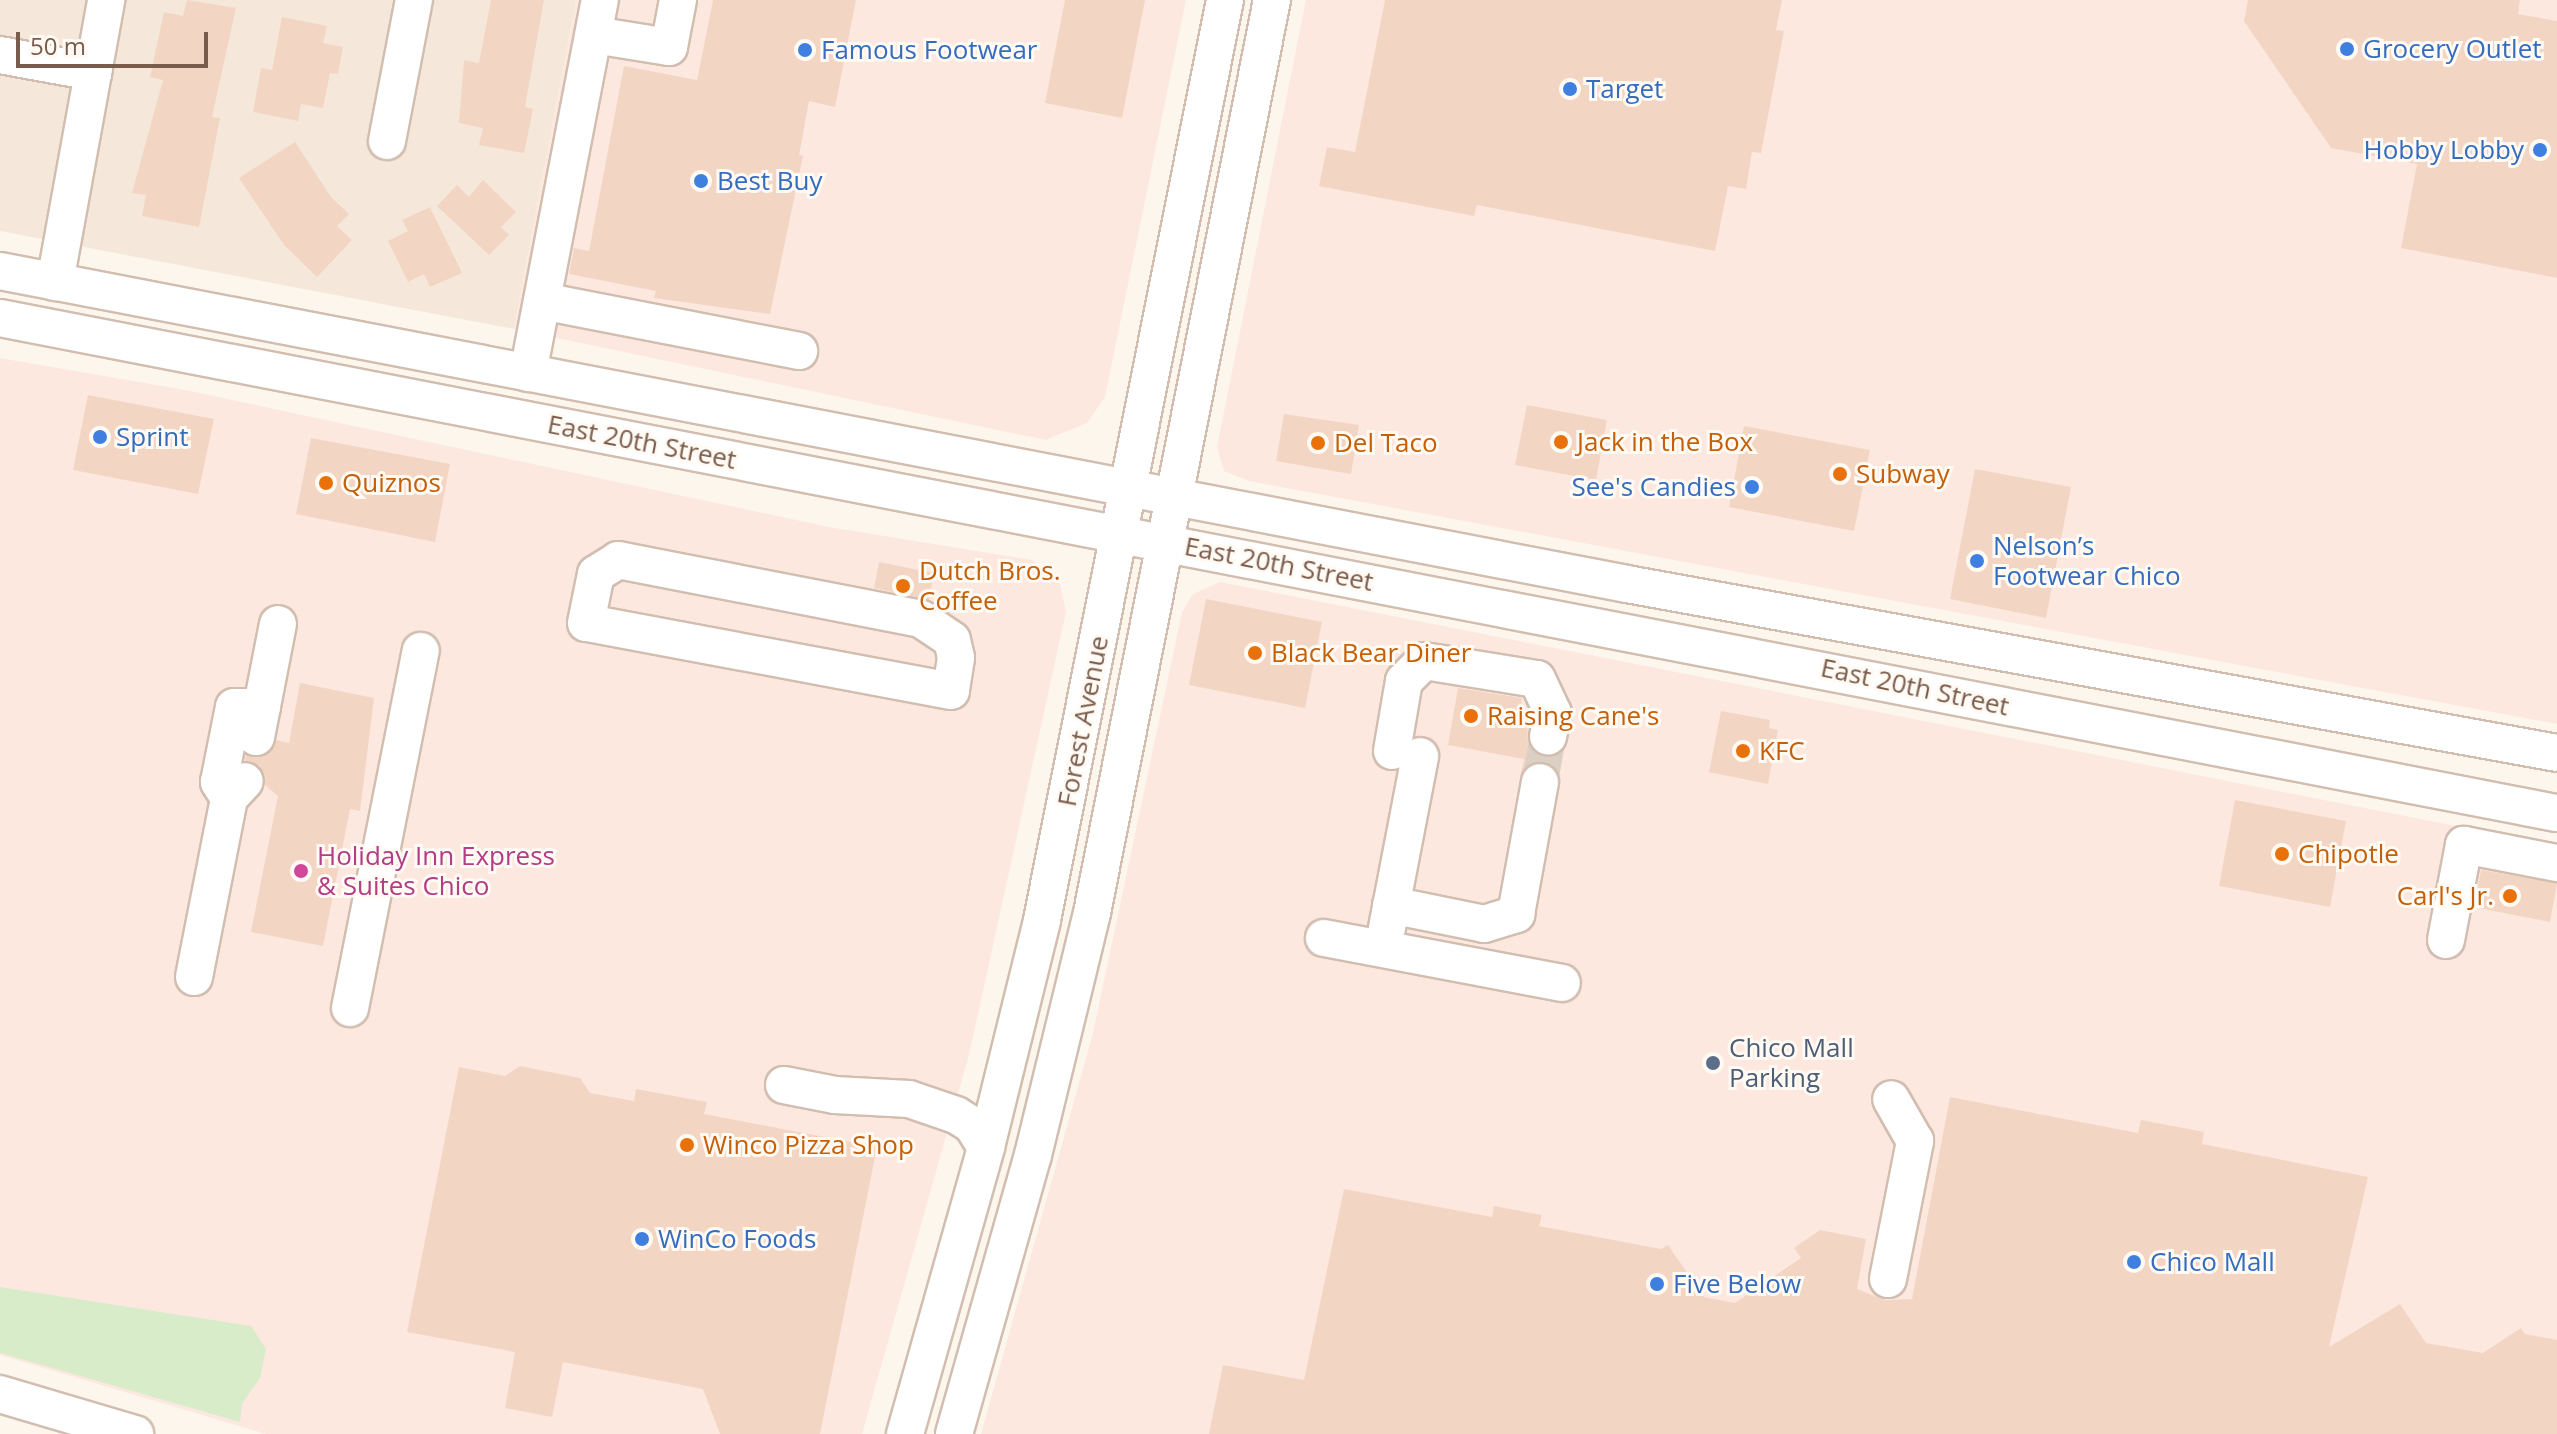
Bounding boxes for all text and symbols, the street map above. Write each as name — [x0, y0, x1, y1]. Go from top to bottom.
scale bar — [20, 16, 212, 66]
text: 50 m — [30, 29, 86, 62]
place label: Grocery Outlet — [2363, 33, 2541, 65]
place label: Famous Footwear — [821, 34, 1037, 66]
marker: Grocery Outlet — [2338, 40, 2356, 58]
marker: Famous Footwear — [796, 41, 814, 59]
place label: Target — [1586, 73, 1663, 105]
marker: Target — [1561, 80, 1579, 98]
place label: Hobby Lobby — [2364, 134, 2524, 166]
marker: Hobby Lobby — [2531, 141, 2549, 159]
place label: Best Buy — [717, 165, 823, 197]
marker: Best Buy — [692, 172, 710, 190]
street label: East 20th Street — [545, 408, 739, 476]
place label: Sprint — [116, 421, 189, 453]
place label: Jack in the Box — [1577, 426, 1753, 458]
place label: Del Taco — [1334, 427, 1438, 459]
marker: Sprint — [91, 428, 109, 446]
marker: Jack in the Box — [1552, 433, 1570, 451]
marker: Del Taco — [1309, 434, 1327, 452]
place label: Subway — [1856, 458, 1950, 490]
marker: Subway — [1831, 465, 1849, 483]
place label: Quiznos — [342, 467, 441, 499]
place label: See's Candies — [1571, 471, 1736, 503]
marker: Quiznos — [317, 474, 335, 492]
marker: See's Candies — [1743, 478, 1761, 496]
street label: East 20th Street — [1182, 530, 1376, 598]
place label: Nelson’s Footwear Chico — [1993, 530, 2181, 592]
marker: Nelson’s Footwear Chico — [1968, 552, 1986, 570]
place label: Dutch Bros. Coffee — [919, 555, 1061, 616]
marker: Dutch Bros. Coffee — [894, 577, 912, 595]
street label: Forest Avenue — [1051, 633, 1115, 809]
place label: Black Bear Diner — [1271, 637, 1471, 669]
marker: Black Bear Diner — [1246, 644, 1264, 662]
street label: East 20th Street — [1818, 652, 2012, 722]
place label: Raising Cane's — [1487, 700, 1659, 732]
marker: Raising Cane's — [1462, 707, 1480, 725]
place label: KFC — [1759, 735, 1805, 767]
marker: KFC — [1734, 742, 1752, 760]
place label: Chipotle — [2298, 838, 2399, 870]
place label: Holiday Inn Express & Suites Chico — [317, 840, 555, 902]
marker: Chipotle — [2273, 845, 2291, 863]
marker: Holiday Inn Express & Suites Chico — [292, 862, 310, 880]
place label: Carl's Jr. — [2397, 880, 2494, 912]
marker: Carl's Jr. — [2501, 887, 2519, 905]
place label: Chico Mall Parking — [1729, 1032, 1854, 1094]
marker: Chico Mall Parking — [1704, 1054, 1722, 1072]
place label: Winco Pizza Shop — [703, 1129, 914, 1161]
marker: Winco Pizza Shop — [678, 1136, 696, 1154]
place label: WinCo Foods — [658, 1223, 816, 1255]
marker: WinCo Foods — [633, 1230, 651, 1248]
place label: Chico Mall — [2150, 1246, 2275, 1278]
marker: Chico Mall — [2125, 1253, 2143, 1271]
place label: Five Below — [1673, 1268, 1801, 1300]
marker: Five Below — [1648, 1275, 1666, 1293]

